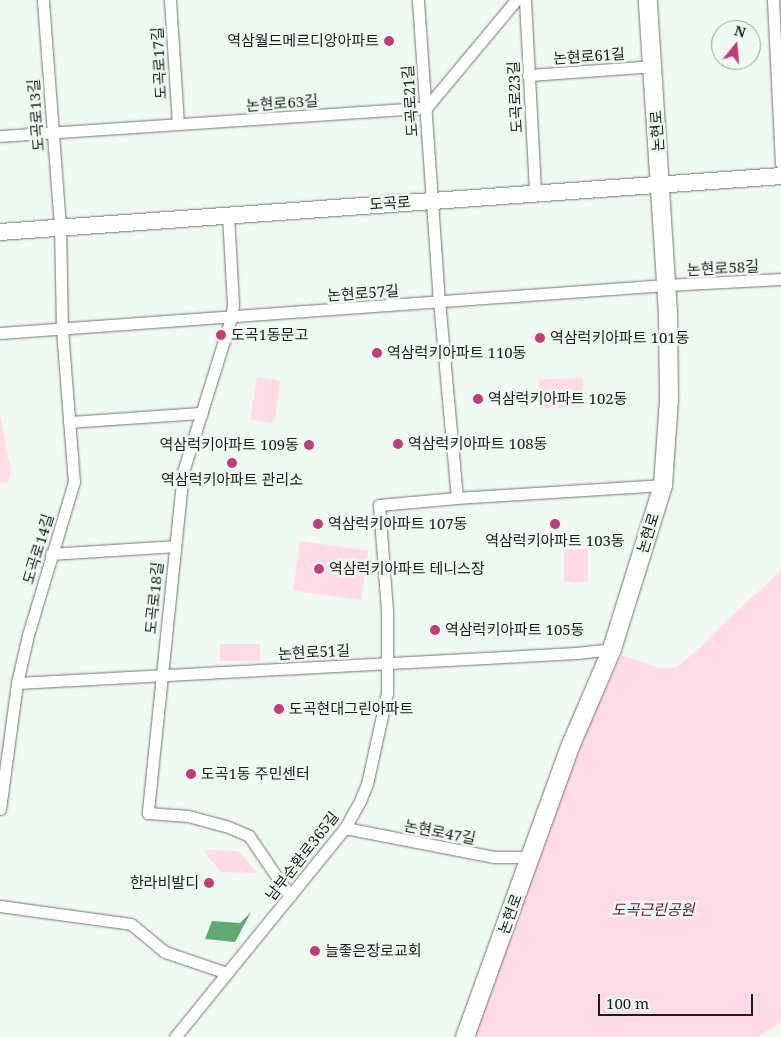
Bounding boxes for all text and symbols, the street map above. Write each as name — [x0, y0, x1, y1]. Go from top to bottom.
north arrow — [711, 20, 761, 70]
text: N — [732, 20, 748, 42]
street label: 도곡로17길 — [148, 27, 170, 99]
place label: 역삼월드메르디앙아파트 — [227, 32, 379, 50]
marker: 역삼월드메르디앙아파트 — [383, 35, 395, 47]
street label: 논현로61길 — [552, 45, 626, 67]
street label: 도곡로23길 — [504, 61, 526, 133]
street label: 도곡로21길 — [399, 64, 421, 138]
street label: 도곡로13길 — [25, 78, 47, 152]
street label: 논현로63길 — [245, 92, 319, 114]
street label: 논현로 — [647, 110, 667, 152]
street label: 도곡로 — [369, 193, 411, 213]
street label: 논현로58길 — [687, 257, 759, 279]
street label: 논현로57길 — [326, 282, 400, 304]
place label: 도곡1동문고 — [231, 326, 308, 344]
marker: 도곡1동문고 — [215, 329, 227, 341]
place label: 역삼럭키아파트 101동 — [550, 329, 689, 347]
marker: 역삼럭키아파트 101동 — [534, 332, 546, 344]
place label: 역삼럭키아파트 110동 — [387, 344, 526, 362]
marker: 역삼럭키아파트 110동 — [371, 347, 383, 359]
place label: 역삼럭키아파트 102동 — [488, 390, 627, 408]
marker: 역삼럭키아파트 102동 — [472, 393, 484, 405]
place label: 역삼럭키아파트 108동 — [408, 435, 547, 453]
place label: 역삼럭키아파트 109동 — [160, 436, 299, 454]
marker: 역삼럭키아파트 108동 — [392, 438, 404, 450]
marker: 역삼럭키아파트 109동 — [303, 439, 315, 451]
marker: 역삼럭키아파트 관리소 — [226, 457, 238, 469]
place label: 역삼럭키아파트 관리소 — [161, 471, 303, 489]
street label: 논현로 — [633, 511, 663, 555]
street label: 도곡로14길 — [19, 512, 57, 586]
place label: 역삼럭키아파트 107동 — [328, 515, 467, 533]
marker: 역삼럭키아파트 107동 — [312, 518, 324, 530]
marker: 역삼럭키아파트 103동 — [549, 518, 561, 530]
place label: 역삼럭키아파트 103동 — [485, 532, 625, 550]
place label: 역삼럭키아파트 테니스장 — [329, 560, 485, 578]
street label: 도곡로18길 — [141, 561, 167, 635]
marker: 역삼럭키아파트 테니스장 — [313, 563, 325, 575]
place label: 역삼럭키아파트 105동 — [445, 621, 584, 639]
marker: 역삼럭키아파트 105동 — [429, 624, 441, 636]
street label: 논현로51길 — [278, 641, 350, 663]
place label: 도곡현대그린아파트 — [289, 700, 413, 718]
marker: 도곡현대그린아파트 — [273, 703, 285, 715]
place label: 도곡1동 주민센터 — [201, 765, 310, 783]
marker: 도곡1동 주민센터 — [185, 768, 197, 780]
street label: 남부순환로365길 — [262, 808, 342, 904]
street label: 논현로47길 — [403, 816, 477, 848]
place label: 한라비발디 — [130, 874, 199, 892]
marker: 한라비발디 — [203, 877, 215, 889]
street label: 논현로 — [494, 891, 526, 937]
park label: 도곡근린공원 — [612, 901, 694, 919]
place label: 늘좋은장로교회 — [325, 942, 422, 960]
marker: 늘좋은장로교회 — [309, 945, 321, 957]
scale bar — [601, 984, 756, 1016]
text: 100 m — [606, 993, 649, 1013]

